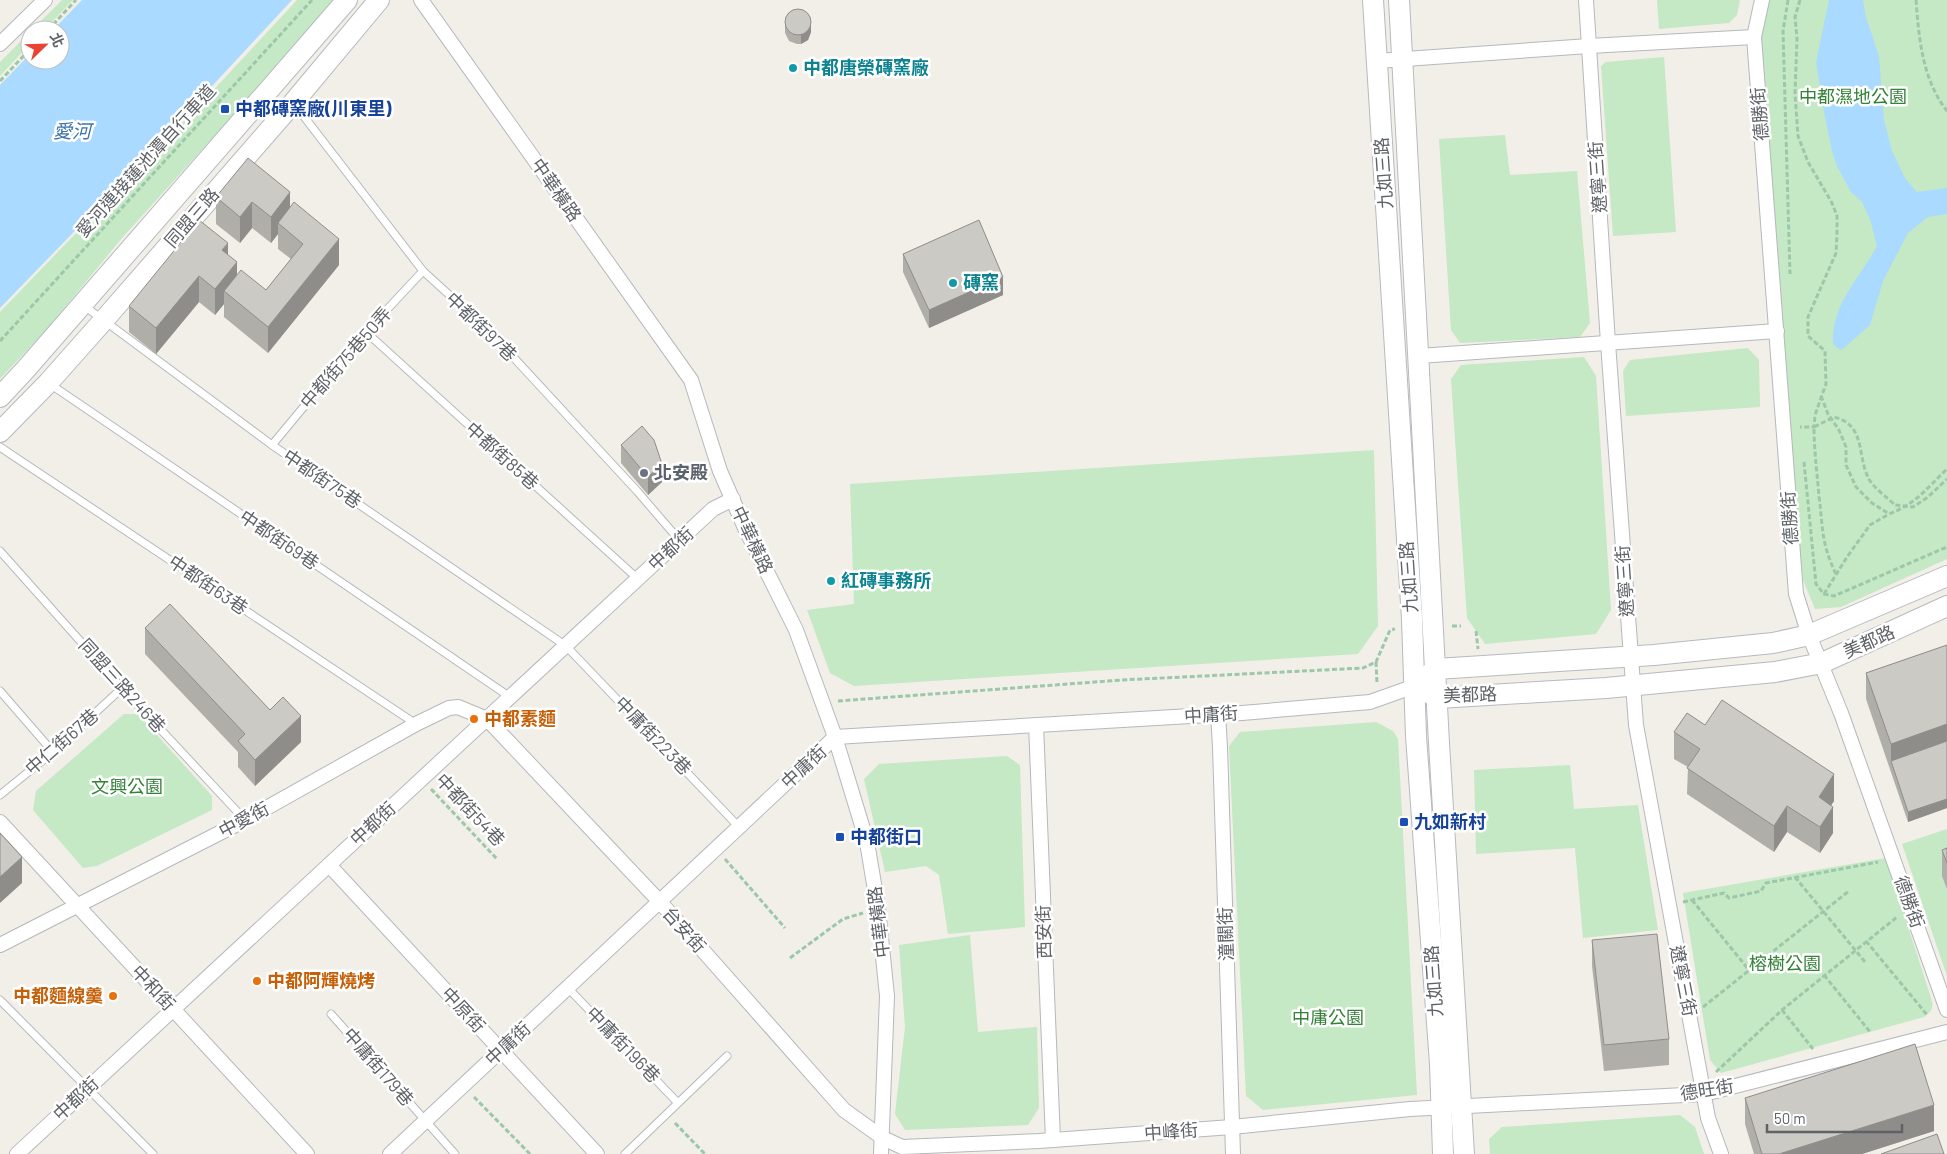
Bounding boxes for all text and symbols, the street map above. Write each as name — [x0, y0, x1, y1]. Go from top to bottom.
north arrow — [20, 20, 70, 70]
text: 北 — [47, 30, 68, 49]
place label: 中都唐榮磚窯廠 — [803, 56, 929, 78]
marker: 中都唐榮磚窯廠 — [787, 62, 799, 74]
street label: 愛河連接蓮池潭自行車道 — [71, 79, 220, 241]
park label: 中都濕地公園 — [1799, 85, 1907, 107]
street label: 德勝街 — [1746, 86, 1772, 142]
place label: 中都磚窯廠(川東里) — [235, 97, 392, 119]
marker: 中都磚窯廠(川東里) — [219, 103, 231, 115]
water label: 愛河 — [53, 119, 95, 142]
street label: 九如三路 — [1370, 136, 1396, 210]
street label: 遼寧三街 — [1584, 140, 1610, 214]
street label: 中華橫路 — [527, 154, 586, 225]
street label: 同盟三路 — [159, 183, 223, 252]
place label: 磚窯 — [963, 271, 999, 293]
marker: 磚窯 — [947, 277, 959, 289]
street label: 中都街97巷 — [442, 287, 522, 365]
street label: 中都街75巷50弄 — [295, 302, 395, 413]
street label: 中都街85巷 — [462, 417, 544, 494]
street label: 中都街75巷 — [279, 444, 366, 512]
place label: 北安殿 — [654, 461, 708, 483]
marker: 北安殿 — [638, 467, 650, 479]
street label: 德勝街 — [1776, 490, 1802, 546]
street label: 中華橫路 — [728, 502, 778, 577]
street label: 中都街69巷 — [236, 505, 323, 574]
street label: 中都街 — [643, 522, 698, 575]
street label: 九如三路 — [1395, 540, 1421, 614]
street label: 遼寧三街 — [1611, 544, 1637, 618]
street label: 中都街63巷 — [165, 550, 252, 619]
place label: 紅磚事務所 — [841, 569, 931, 591]
marker: 紅磚事務所 — [825, 575, 837, 587]
street label: 美都路 — [1839, 620, 1898, 662]
street label: 同盟三路246巷 — [75, 634, 171, 737]
street label: 美都路 — [1443, 682, 1497, 706]
street label: 中庸街223巷 — [611, 692, 697, 779]
street label: 中庸街 — [1183, 701, 1239, 727]
street label: 中仁街67巷 — [20, 703, 102, 779]
place label: 中都素麵 — [484, 707, 556, 729]
marker: 中都素麵 — [468, 713, 480, 725]
street label: 中庸街 — [776, 740, 831, 793]
street label: 中都街54巷 — [432, 768, 510, 850]
park label: 文興公園 — [91, 775, 163, 797]
street label: 中愛街 — [215, 797, 273, 842]
street label: 中都街 — [345, 797, 400, 850]
place label: 九如新村 — [1414, 810, 1486, 832]
marker: 九如新村 — [1398, 816, 1410, 828]
place label: 中都街口 — [850, 825, 922, 847]
marker: 中都街口 — [834, 831, 846, 843]
street label: 德勝街 — [1890, 873, 1930, 931]
street label: 中華橫路 — [863, 885, 893, 959]
street label: 台安街 — [659, 902, 711, 957]
street label: 西安街 — [1031, 905, 1055, 959]
street label: 潼關街 — [1213, 907, 1237, 961]
street label: 遼寧三街 — [1666, 943, 1702, 1018]
street label: 九如三路 — [1420, 944, 1446, 1018]
park label: 榕樹公園 — [1749, 952, 1821, 974]
street label: 中和街 — [127, 960, 180, 1015]
place label: 中都阿輝燒烤 — [267, 969, 375, 991]
marker: 中都阿輝燒烤 — [251, 975, 263, 987]
street label: 中原街 — [437, 982, 490, 1037]
place label: 中都麵線羹 — [13, 984, 103, 1006]
marker: 中都麵線羹 — [107, 990, 119, 1002]
street label: 中庸街196巷 — [582, 1002, 665, 1087]
park label: 中庸公園 — [1292, 1006, 1364, 1028]
street label: 中庸街 — [480, 1017, 535, 1070]
street label: 中庸街179巷 — [339, 1023, 419, 1110]
street label: 中都街 — [48, 1072, 103, 1125]
street label: 德旺街 — [1678, 1074, 1735, 1104]
scale bar — [1767, 1102, 1902, 1134]
text: 50 m — [1774, 1109, 1806, 1127]
street label: 中峰街 — [1143, 1118, 1199, 1144]

